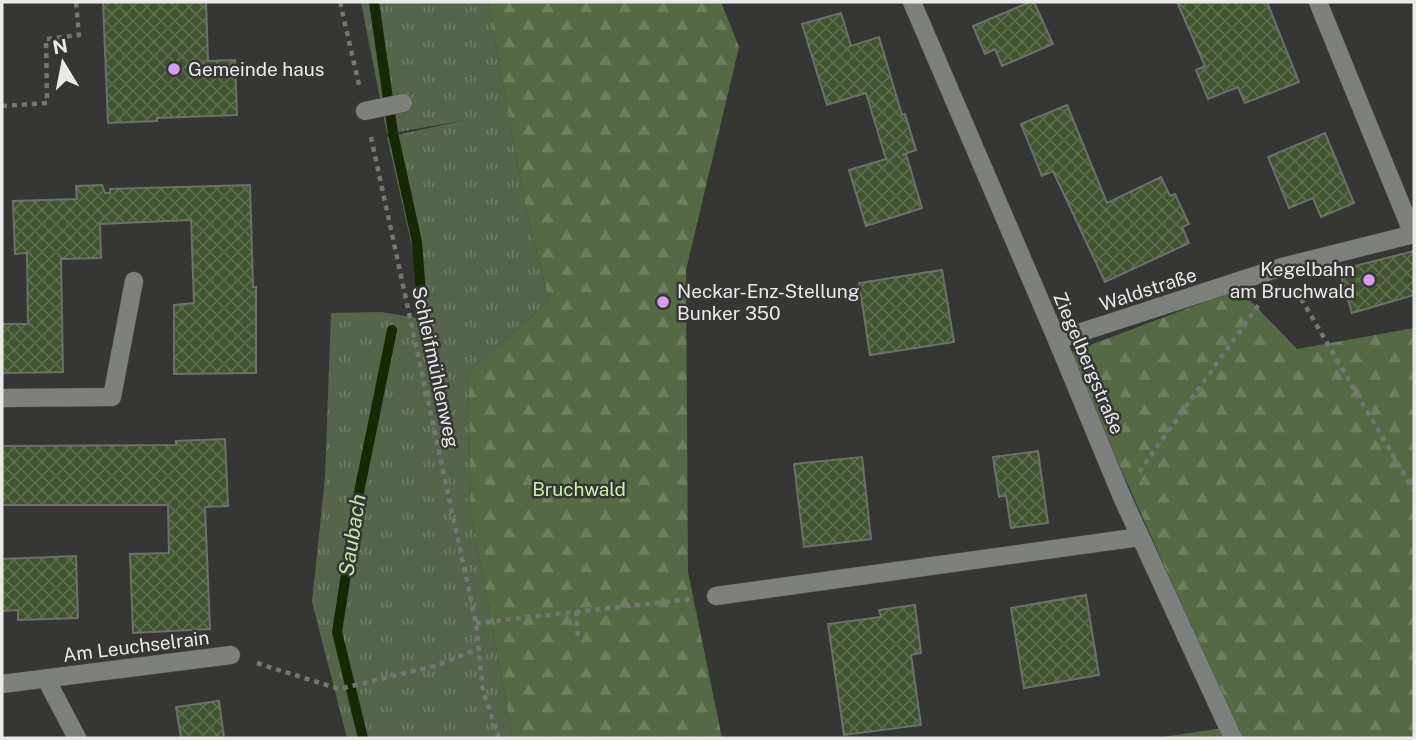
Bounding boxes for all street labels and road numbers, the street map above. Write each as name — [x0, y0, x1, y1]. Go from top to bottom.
street label: Waldstraße — [1097, 263, 1199, 315]
street label: Schleifmühlenweg — [408, 284, 464, 450]
street label: Ziegelbergstraße — [1049, 289, 1129, 437]
street label: Am Leuchselrain — [62, 626, 210, 666]

